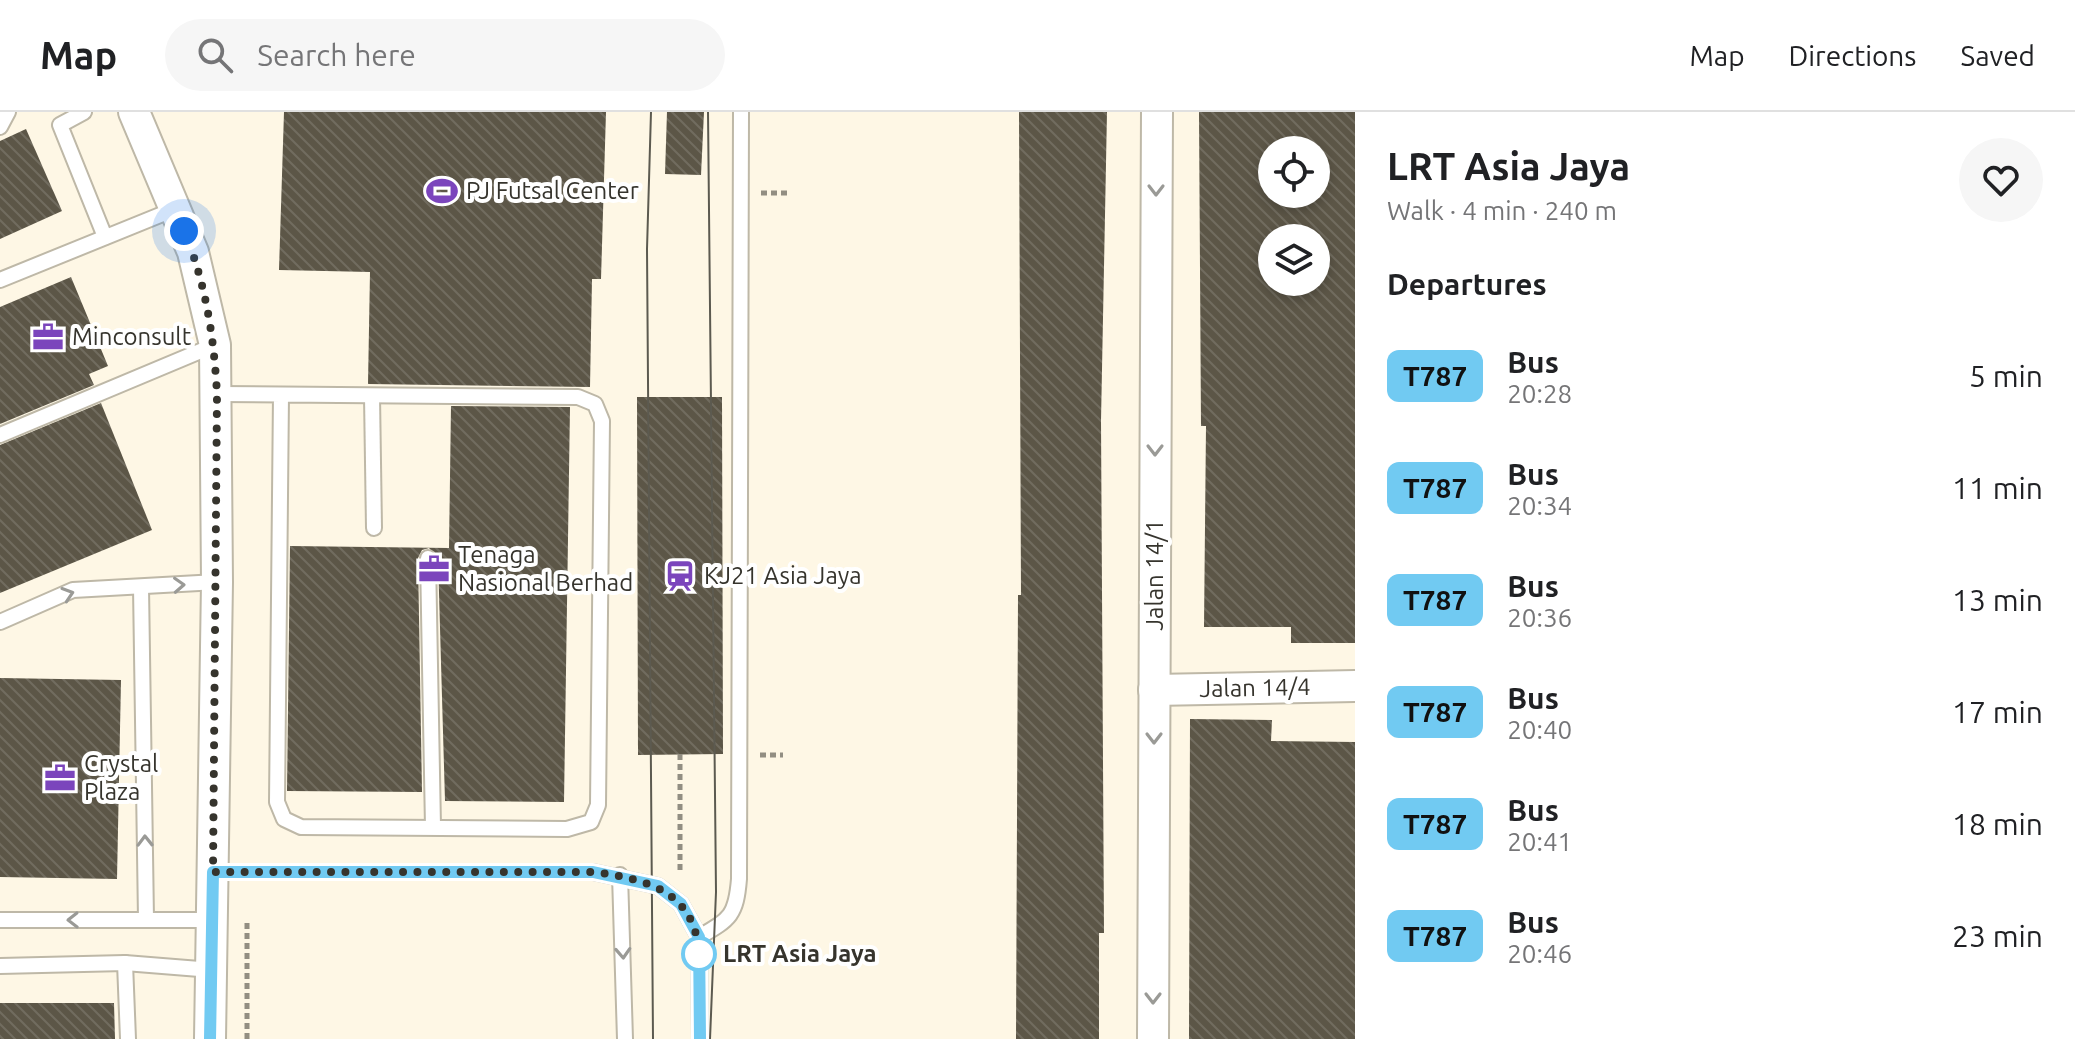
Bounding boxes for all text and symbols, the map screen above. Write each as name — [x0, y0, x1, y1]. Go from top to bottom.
search box — [165, 19, 725, 91]
icon: search — [193, 33, 237, 77]
text: Map — [40, 34, 117, 76]
text: Search here — [257, 38, 416, 72]
text: Map — [1689, 40, 1745, 71]
text: Directions — [1789, 40, 1916, 71]
text: Saved — [1960, 40, 2035, 71]
map controls — [1258, 136, 1330, 296]
button: locate — [1258, 136, 1330, 208]
button: heart — [1959, 138, 2043, 222]
text: LRT Asia Jaya — [1387, 145, 1630, 187]
sports icon: PJ Futsal Center — [425, 174, 459, 208]
place label: PJ Futsal Center — [466, 177, 639, 204]
one-way arrow — [1147, 184, 1165, 197]
text: Walk · 4 min · 240 m — [1387, 196, 1617, 225]
your location — [164, 211, 204, 251]
button: layers — [1258, 224, 1330, 296]
text: Departures — [1387, 267, 1547, 301]
office icon: Minconsult — [31, 320, 65, 354]
place label: Minconsult — [72, 323, 192, 350]
text: Bus — [1507, 345, 1559, 379]
text: 5 min — [1969, 359, 2043, 393]
text: T787 — [1403, 360, 1467, 391]
text: 20:28 — [1507, 379, 1572, 408]
one-way arrow — [1146, 444, 1164, 457]
text: Bus — [1507, 457, 1559, 491]
text: 11 min — [1952, 471, 2043, 505]
text: T787 — [1403, 472, 1467, 503]
text: 20:34 — [1507, 491, 1572, 520]
street label: Jalan 14/1 — [1141, 519, 1168, 631]
place label: Tenaga Nasional Berhad — [458, 541, 633, 596]
office icon: Tenaga Nasional Berhad — [417, 552, 451, 586]
station icon: KJ21 Asia Jaya — [663, 559, 697, 593]
place label: KJ21 Asia Jaya — [704, 562, 862, 589]
text: Bus — [1507, 569, 1559, 603]
one-way arrow — [173, 577, 186, 594]
text: 13 min — [1952, 583, 2043, 617]
text: T787 — [1403, 584, 1467, 615]
one-way arrow — [61, 587, 74, 603]
text: 20:36 — [1507, 603, 1572, 632]
street label: Jalan 14/4 — [1199, 673, 1311, 702]
text: Bus — [1507, 681, 1559, 715]
text: 17 min — [1952, 695, 2043, 729]
text: T787 — [1403, 696, 1467, 727]
text: 20:40 — [1507, 715, 1572, 744]
one-way arrow — [1145, 732, 1163, 745]
place label: Crystal Plaza — [84, 750, 158, 805]
office icon: Crystal Plaza — [43, 761, 77, 795]
text: Bus — [1507, 793, 1559, 827]
text: 18 min — [1952, 807, 2043, 841]
text: T787 — [1403, 808, 1467, 839]
text: 20:41 — [1507, 827, 1572, 856]
one-way arrow — [136, 834, 154, 847]
text: Bus — [1507, 905, 1559, 939]
one-way arrow — [66, 911, 79, 928]
text: 23 min — [1952, 919, 2043, 953]
text: T787 — [1403, 920, 1467, 951]
marker: LRT Asia Jaya — [682, 937, 716, 971]
text: 20:46 — [1507, 939, 1572, 968]
place label: LRT Asia Jaya — [723, 940, 877, 967]
one-way arrow — [614, 947, 631, 960]
one-way arrow — [1144, 992, 1162, 1005]

